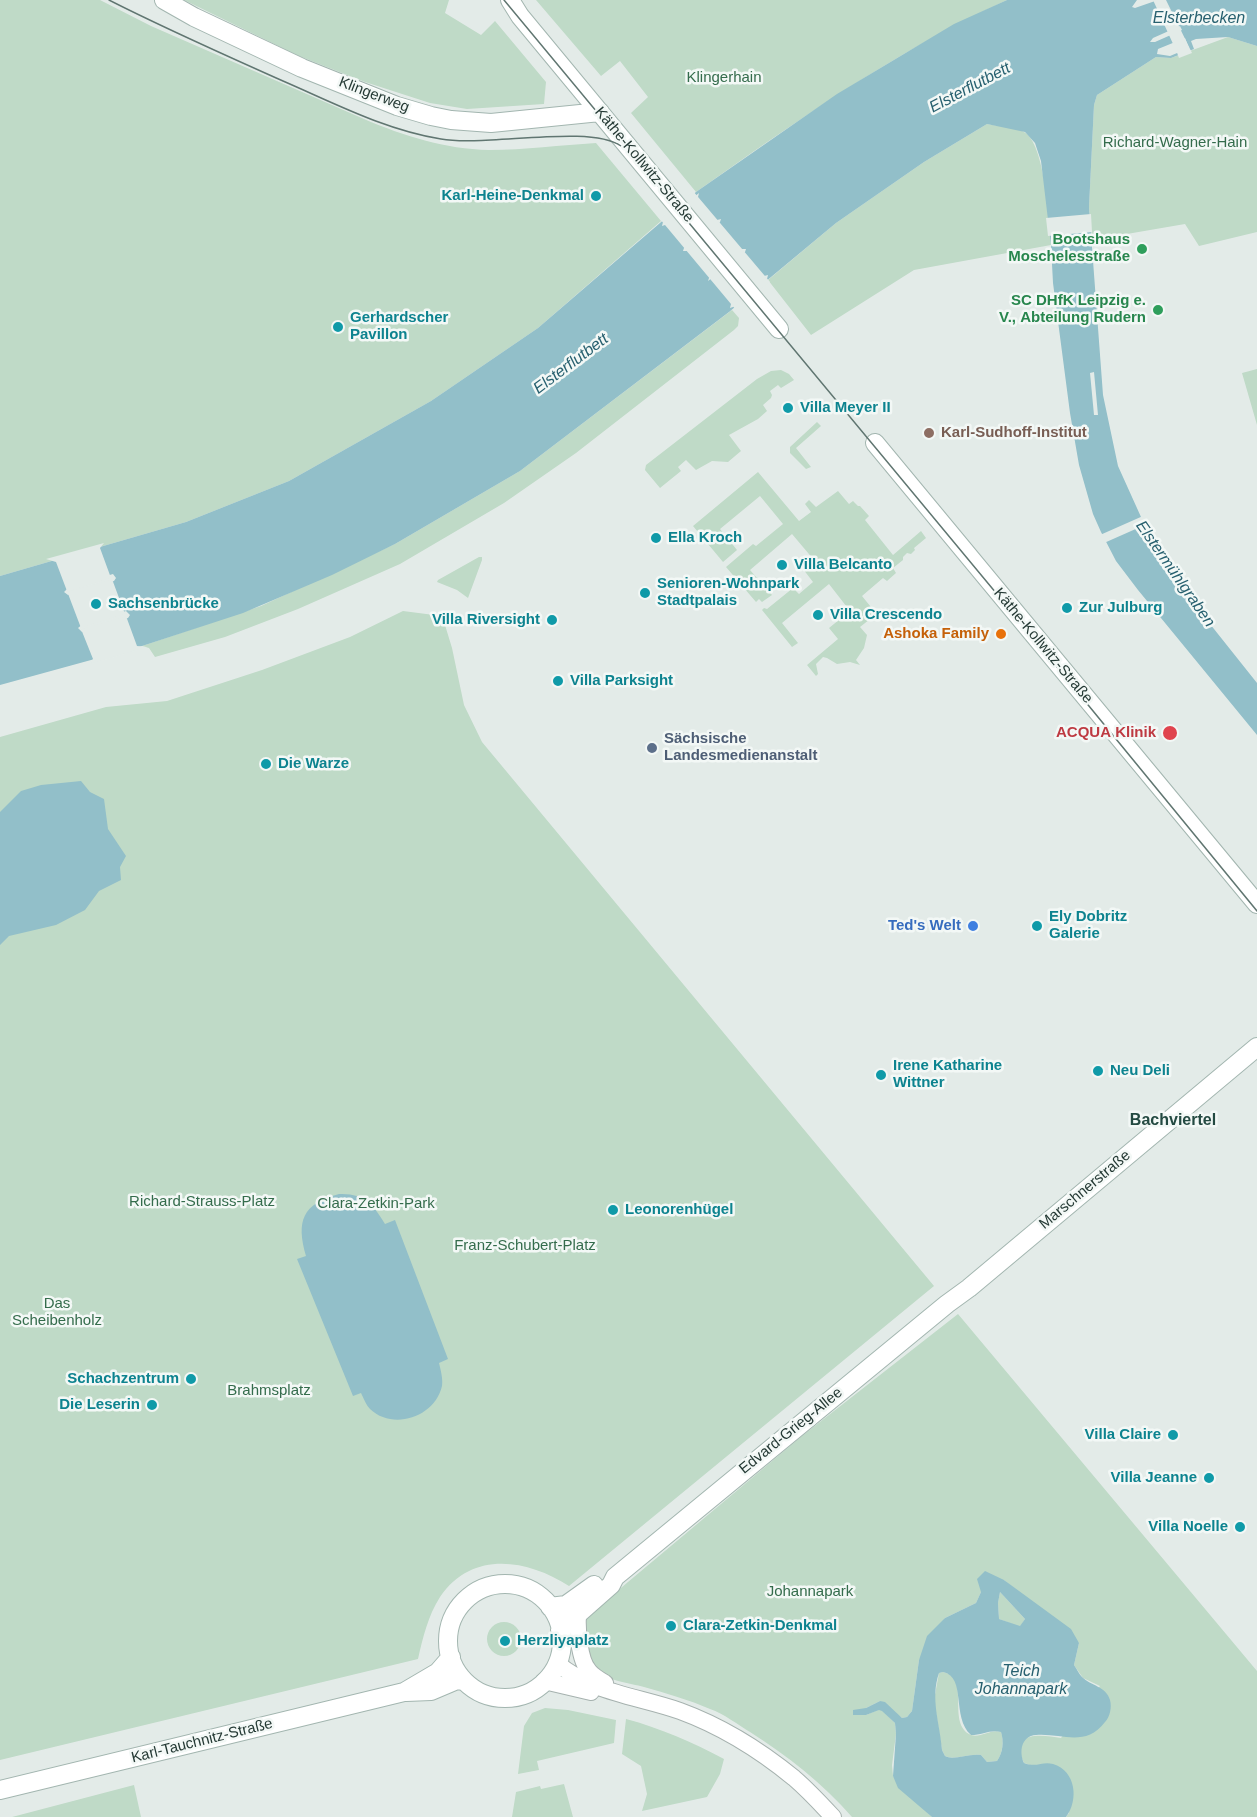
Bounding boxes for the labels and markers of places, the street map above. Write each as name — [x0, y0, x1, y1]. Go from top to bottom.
place label: Karl-Heine-Denkmal — [441, 187, 584, 205]
marker: Karl-Heine-Denkmal — [589, 189, 603, 203]
place label: Bootshaus Moschelesstraße — [1008, 231, 1130, 266]
marker: Bootshaus Moschelesstraße — [1135, 242, 1149, 256]
place label: SC DHfK Leipzig e. V., Abteilung Rudern — [999, 292, 1146, 327]
marker: SC DHfK Leipzig e. V., Abteilung Rudern — [1151, 303, 1165, 317]
place label: Gerhardscher Pavillon — [350, 309, 448, 344]
marker: Gerhardscher Pavillon — [331, 320, 345, 334]
place label: Villa Meyer II — [800, 399, 891, 417]
marker: Villa Meyer II — [781, 401, 795, 415]
place label: Karl-Sudhoff-Institut — [941, 424, 1087, 442]
marker: Karl-Sudhoff-Institut — [922, 426, 936, 440]
place label: Ella Kroch — [668, 529, 742, 547]
marker: Ella Kroch — [649, 531, 663, 545]
place label: Villa Belcanto — [794, 556, 892, 574]
marker: Villa Belcanto — [775, 558, 789, 572]
place label: Senioren-Wohnpark Stadtpalais — [657, 575, 799, 610]
marker: Senioren-Wohnpark Stadtpalais — [638, 586, 652, 600]
place label: Sachsenbrücke — [108, 595, 219, 613]
marker: Sachsenbrücke — [89, 597, 103, 611]
place label: Zur Julburg — [1079, 599, 1162, 617]
marker: Zur Julburg — [1060, 601, 1074, 615]
place label: Villa Crescendo — [830, 606, 942, 624]
marker: Villa Crescendo — [811, 608, 825, 622]
place label: Villa Riversight — [432, 611, 540, 629]
marker: Villa Riversight — [545, 613, 559, 627]
place label: Ashoka Family — [883, 625, 989, 643]
marker: Ashoka Family — [994, 627, 1008, 641]
place label: Villa Parksight — [570, 672, 673, 690]
marker: Villa Parksight — [551, 674, 565, 688]
place label: ACQUA Klinik — [1056, 724, 1156, 742]
marker: ACQUA Klinik — [1161, 724, 1179, 742]
place label: Sächsische Landesmedienanstalt — [664, 730, 817, 765]
marker: Sächsische Landesmedienanstalt — [645, 741, 659, 755]
place label: Die Warze — [278, 755, 349, 773]
marker: Die Warze — [259, 757, 273, 771]
place label: Ely Dobritz Galerie — [1049, 908, 1127, 943]
place label: Ted's Welt — [888, 917, 961, 935]
marker: Ted's Welt — [966, 919, 980, 933]
marker: Ely Dobritz Galerie — [1030, 919, 1044, 933]
place label: Irene Katharine Wittner — [893, 1057, 1002, 1092]
place label: Neu Deli — [1110, 1062, 1170, 1080]
marker: Neu Deli — [1091, 1064, 1105, 1078]
marker: Irene Katharine Wittner — [874, 1068, 888, 1082]
place label: Leonorenhügel — [625, 1201, 733, 1219]
marker: Leonorenhügel — [606, 1203, 620, 1217]
place label: Schachzentrum — [67, 1370, 179, 1388]
marker: Schachzentrum — [184, 1372, 198, 1386]
place label: Die Leserin — [59, 1396, 140, 1414]
marker: Die Leserin — [145, 1398, 159, 1412]
place label: Villa Claire — [1085, 1426, 1161, 1444]
marker: Villa Claire — [1166, 1428, 1180, 1442]
place label: Villa Jeanne — [1111, 1469, 1197, 1487]
marker: Villa Jeanne — [1202, 1471, 1216, 1485]
place label: Villa Noelle — [1148, 1518, 1228, 1536]
marker: Villa Noelle — [1233, 1520, 1247, 1534]
place label: Clara-Zetkin-Denkmal — [683, 1617, 837, 1635]
marker: Clara-Zetkin-Denkmal — [664, 1619, 678, 1633]
place label: Herzliyaplatz — [517, 1632, 609, 1650]
marker: Herzliyaplatz — [498, 1634, 512, 1648]

